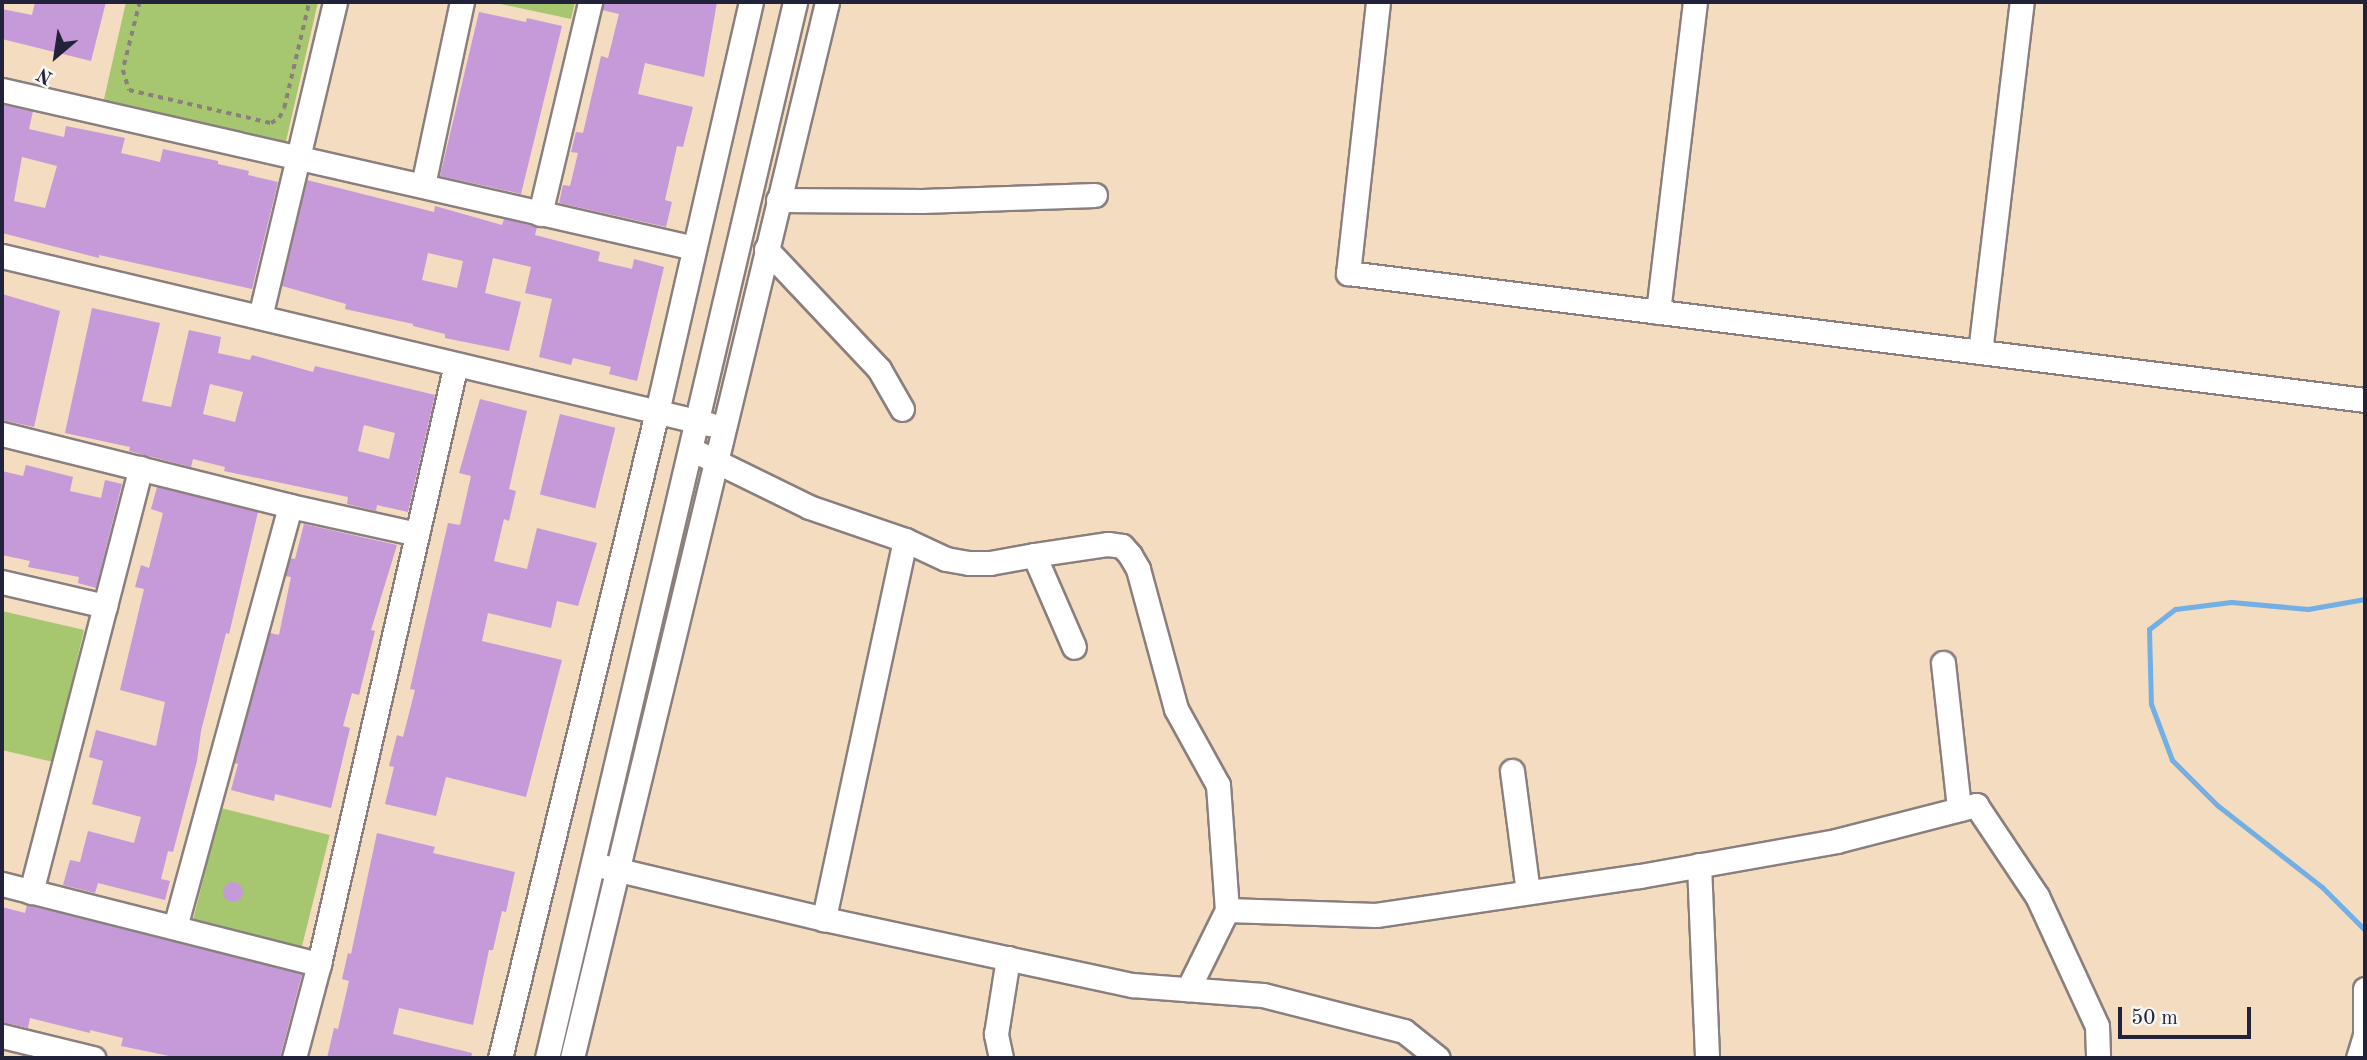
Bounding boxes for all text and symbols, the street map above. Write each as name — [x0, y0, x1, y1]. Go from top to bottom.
north arrow — [21, 21, 91, 91]
text: N — [35, 63, 57, 87]
scale bar — [2122, 993, 2255, 1038]
text: 50 m — [2131, 1008, 2178, 1029]

